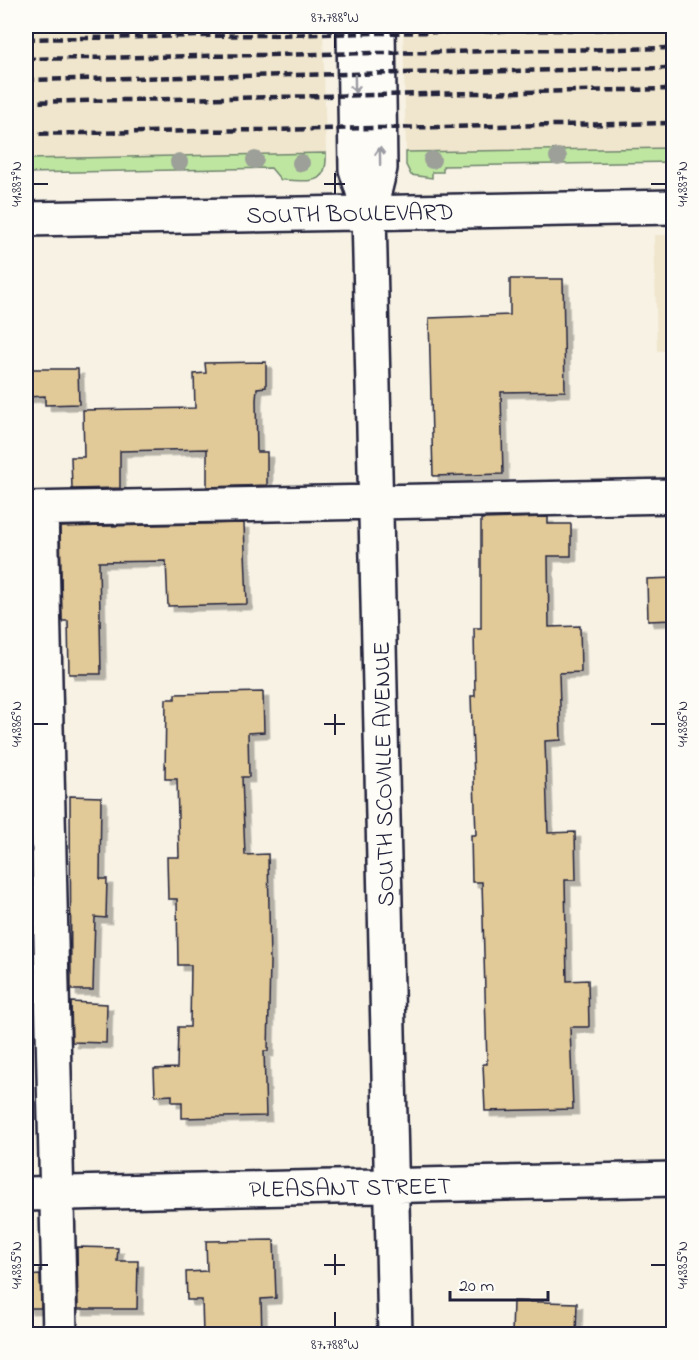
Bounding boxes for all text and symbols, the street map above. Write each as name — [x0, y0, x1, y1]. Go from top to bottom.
text: 87.788°W — [311, 7, 359, 29]
one-way arrow — [349, 73, 361, 93]
one-way arrow — [374, 146, 385, 166]
text: 41.887°N — [6, 161, 28, 207]
text: 41.887°N — [672, 161, 694, 207]
street label: SOUTH BOULEVARD — [246, 196, 454, 235]
street label: SOUTH SCOVILLE AVENUE — [366, 641, 405, 907]
text: 41.886°N — [6, 701, 28, 747]
text: 41.886°N — [672, 701, 694, 747]
street label: PLEASANT STREET — [249, 1170, 452, 1209]
text: 41.885°N — [6, 1241, 28, 1289]
text: 41.885°N — [672, 1241, 694, 1289]
scale bar — [450, 1264, 548, 1302]
text: 20 m — [459, 1274, 494, 1300]
text: 87.788°W — [311, 1334, 359, 1356]

